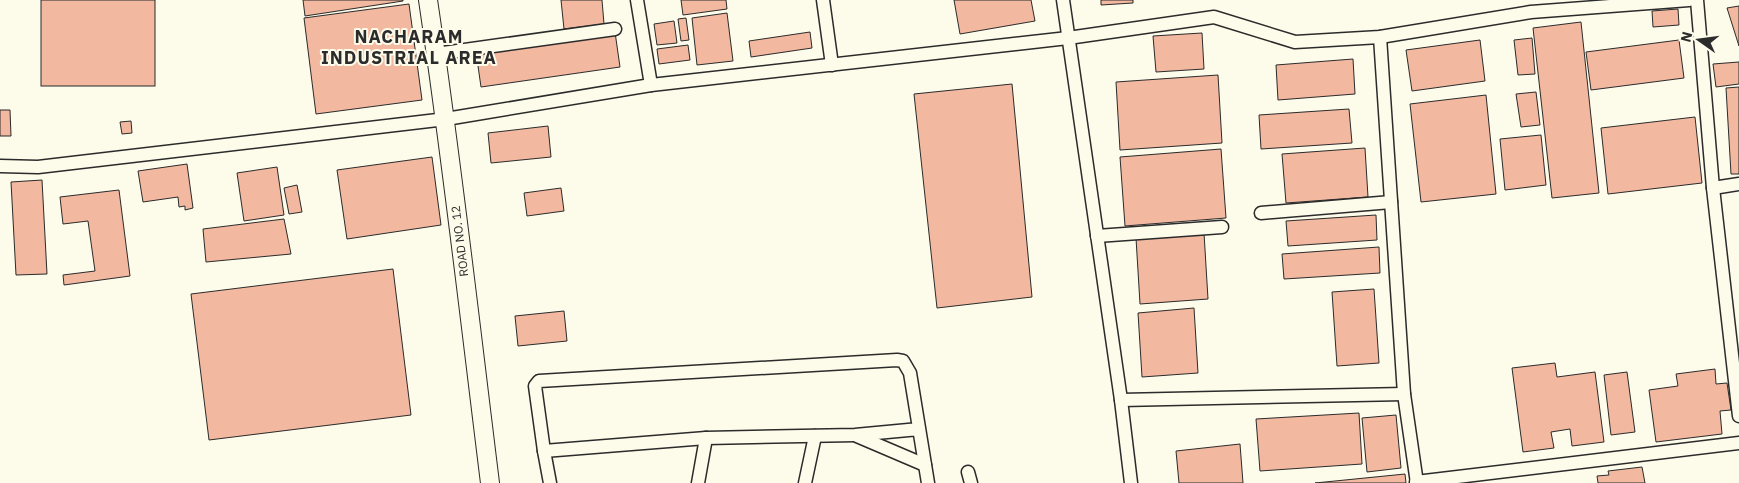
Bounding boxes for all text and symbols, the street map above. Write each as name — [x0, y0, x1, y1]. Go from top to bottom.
north arrow — [1674, 15, 1724, 65]
district label: NACHARAM INDUSTRIAL AREA — [321, 25, 497, 69]
text: N — [1676, 30, 1696, 44]
street label: ROAD NO. 12 — [448, 205, 471, 277]

